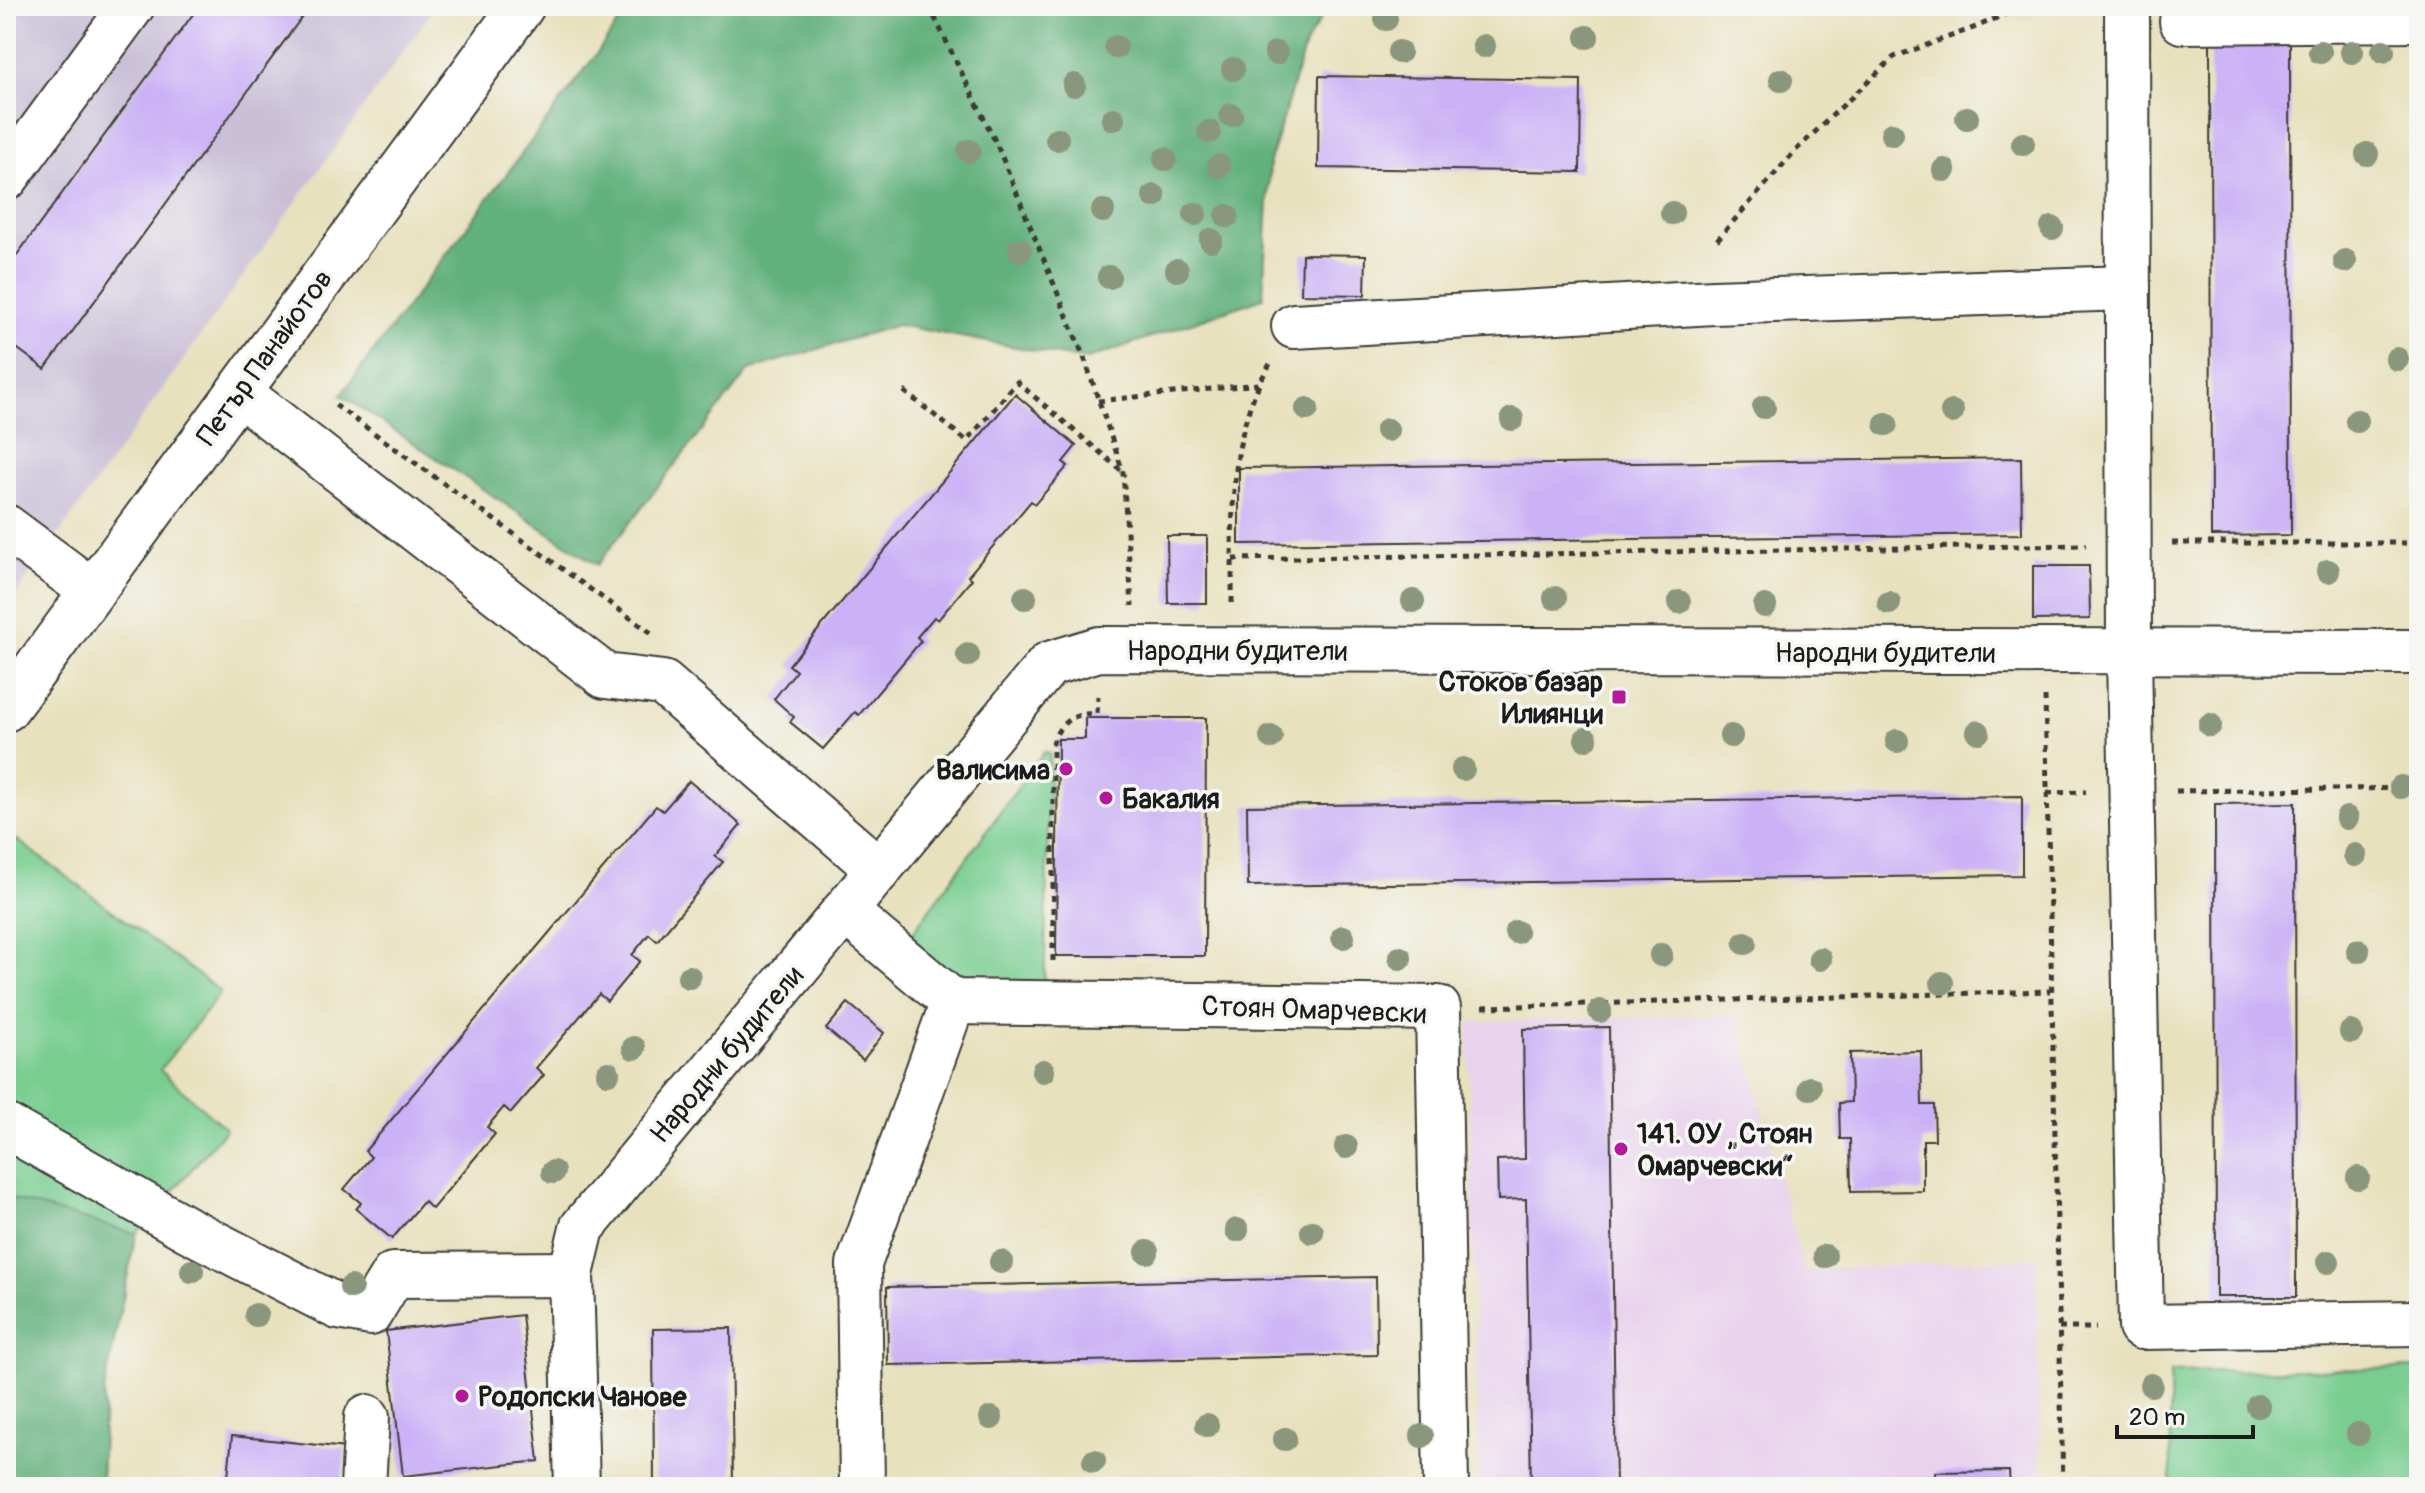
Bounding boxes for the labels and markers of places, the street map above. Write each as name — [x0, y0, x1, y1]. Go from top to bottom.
place label: Стоков базар Илиянци — [1438, 665, 1604, 732]
marker: Стоков базар Илиянци — [1610, 688, 1628, 706]
place label: Валисима — [936, 753, 1050, 788]
marker: Валисима — [1057, 760, 1075, 778]
place label: Бакалия — [1122, 782, 1220, 817]
marker: Бакалия — [1097, 789, 1115, 807]
place label: 141. ОУ „Стоян Омарчевски“ — [1637, 1117, 1813, 1184]
marker: 141. ОУ „Стоян Омарчевски“ — [1612, 1140, 1630, 1158]
place label: Родопски Чанове — [478, 1380, 688, 1415]
marker: Родопски Чанове — [453, 1387, 471, 1405]

